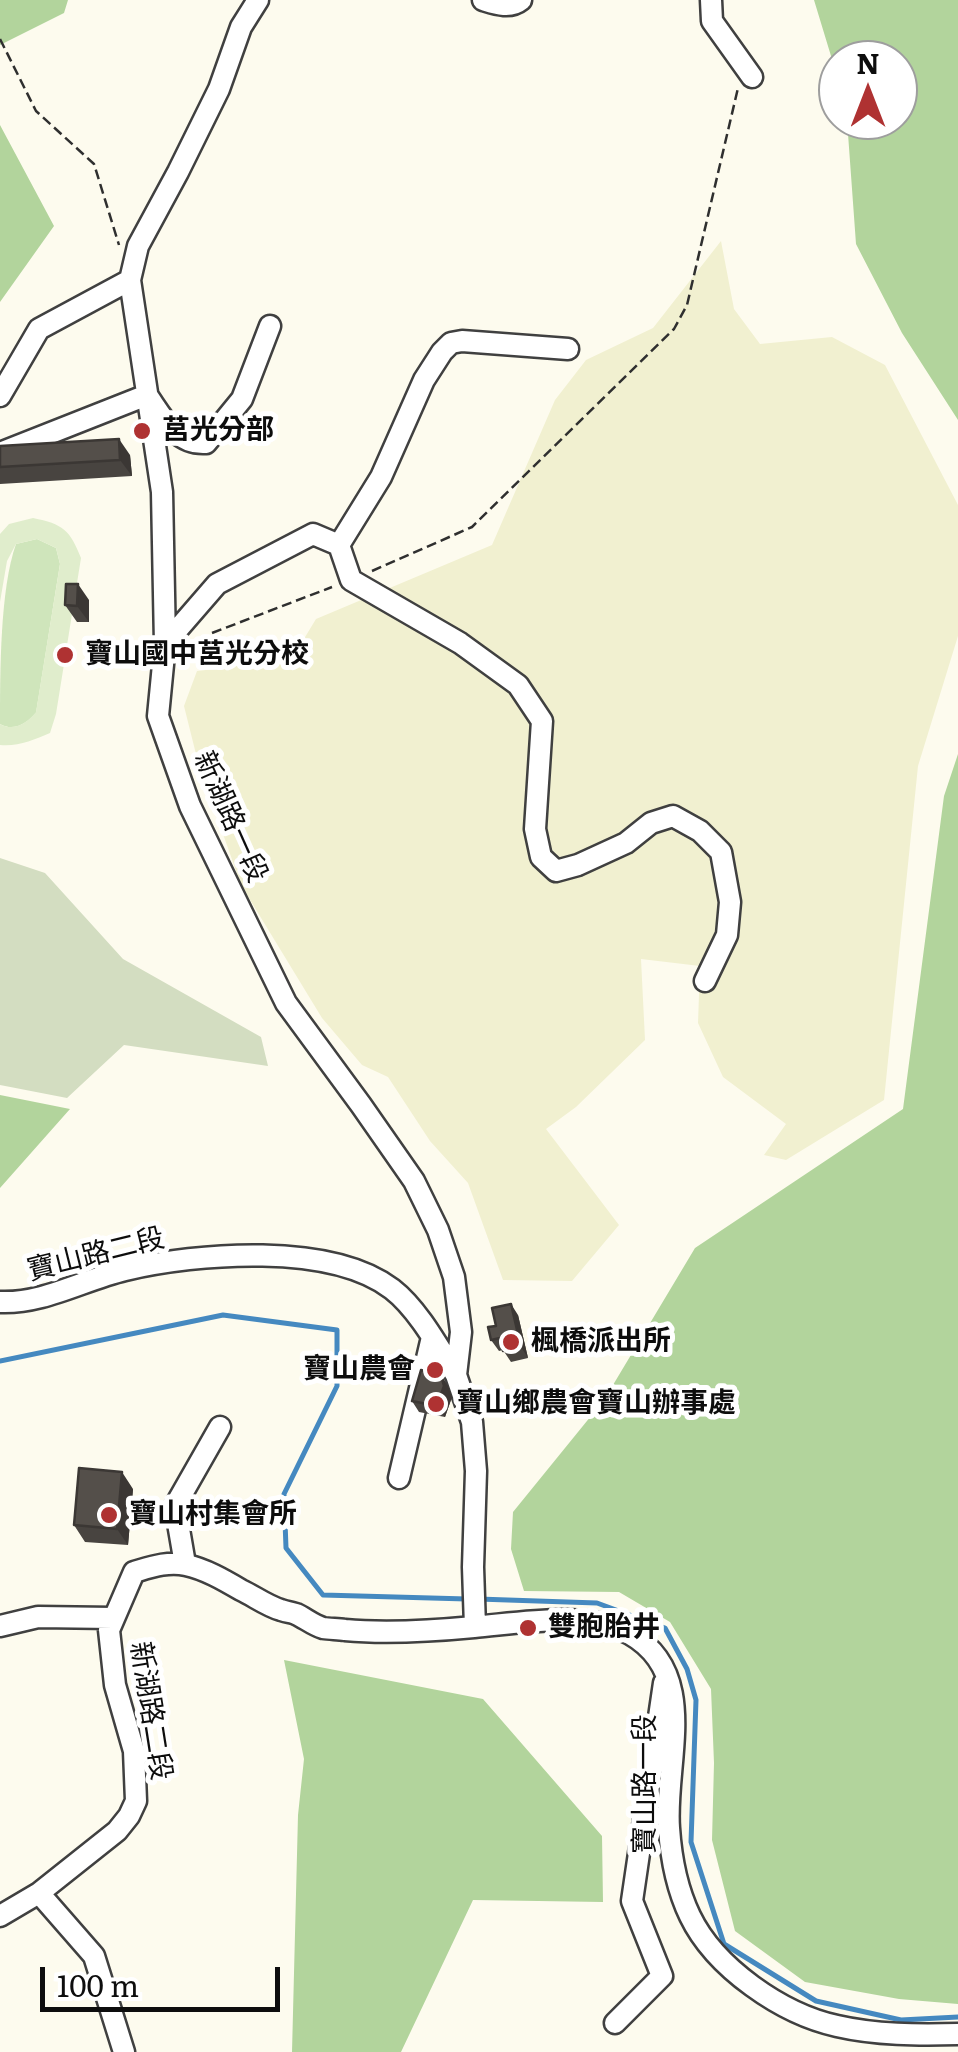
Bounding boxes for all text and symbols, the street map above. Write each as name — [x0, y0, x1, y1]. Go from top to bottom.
north arrow — [818, 40, 918, 140]
text: N — [856, 41, 880, 83]
place label: 莒光分部 — [162, 414, 274, 448]
marker: 莒光分部 — [131, 420, 153, 442]
place label: 寶山國中莒光分校 — [85, 638, 309, 672]
marker: 寶山國中莒光分校 — [54, 644, 76, 666]
street label: 新湖路一段 — [186, 746, 274, 888]
street label: 寶山路二段 — [24, 1222, 168, 1288]
place label: 楓橋派出所 — [531, 1325, 671, 1359]
marker: 楓橋派出所 — [500, 1331, 522, 1353]
place label: 寶山農會 — [303, 1353, 415, 1387]
marker: 寶山農會 — [424, 1359, 446, 1381]
place label: 寶山鄉農會寶山辦事處 — [456, 1387, 736, 1421]
marker: 寶山鄉農會寶山辦事處 — [425, 1393, 447, 1415]
place label: 寶山村集會所 — [129, 1498, 297, 1532]
marker: 寶山村集會所 — [98, 1504, 120, 1526]
place label: 雙胞胎井 — [548, 1611, 660, 1645]
marker: 雙胞胎井 — [517, 1617, 539, 1639]
street label: 新湖路二段 — [122, 1639, 178, 1783]
street label: 寶山路一段 — [629, 1714, 663, 1854]
scale bar — [45, 1947, 285, 2009]
text: 100 m — [57, 1962, 139, 2006]

